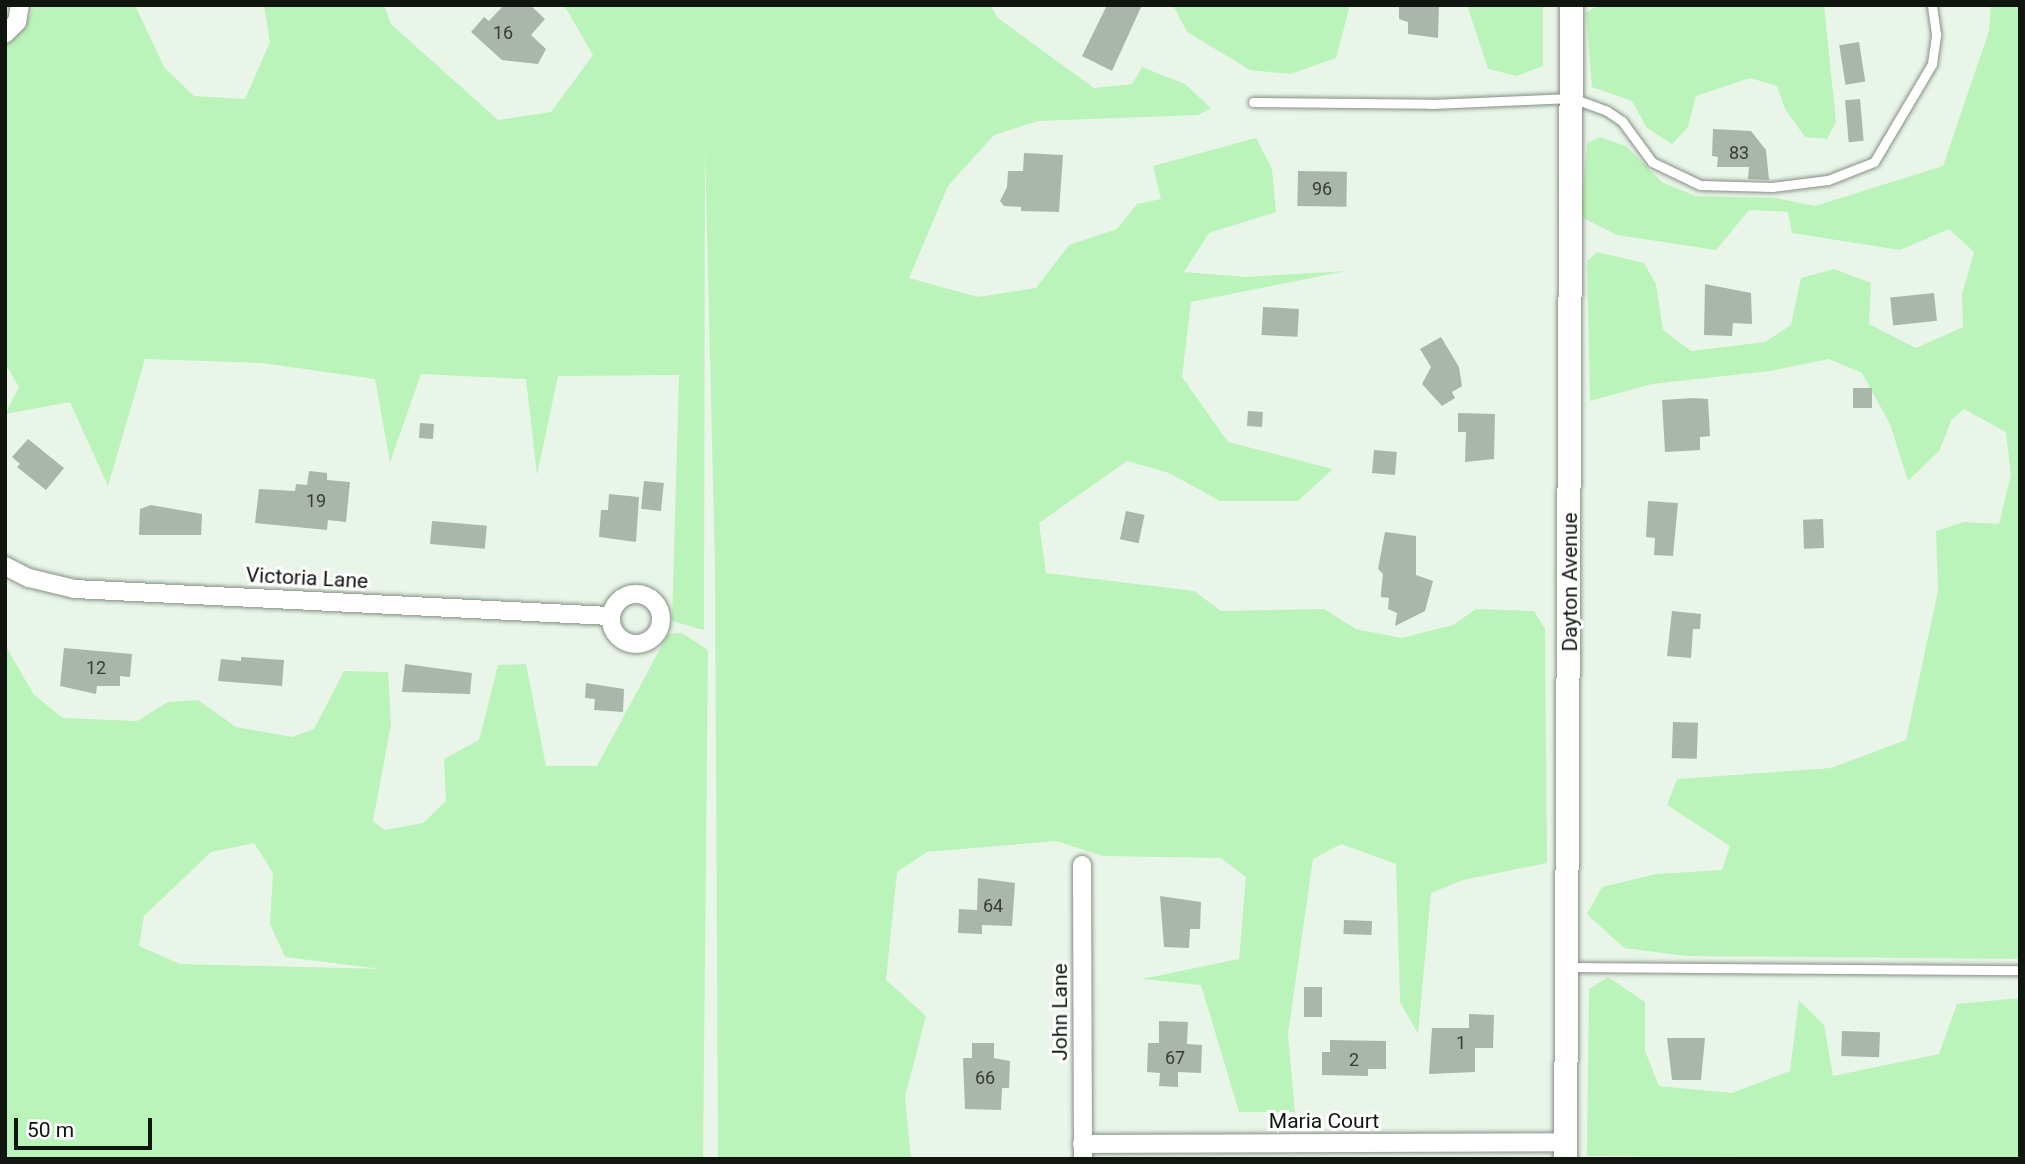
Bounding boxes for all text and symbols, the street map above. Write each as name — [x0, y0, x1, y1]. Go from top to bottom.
house number: 16 — [493, 22, 513, 44]
house number: 83 — [1729, 142, 1749, 164]
house number: 96 — [1312, 178, 1332, 200]
house number: 19 — [306, 490, 326, 512]
street label: Dayton Avenue — [1557, 512, 1583, 652]
street label: Victoria Lane — [245, 562, 369, 594]
house number: 12 — [86, 657, 106, 679]
house number: 64 — [983, 895, 1003, 917]
street label: John Lane — [1047, 963, 1073, 1061]
house number: 1 — [1456, 1032, 1466, 1054]
house number: 67 — [1165, 1047, 1185, 1069]
house number: 2 — [1349, 1049, 1359, 1071]
house number: 66 — [975, 1067, 995, 1089]
scale bar — [18, 1104, 156, 1148]
street label: Maria Court — [1269, 1108, 1379, 1134]
text: 50 m — [27, 1118, 74, 1142]

